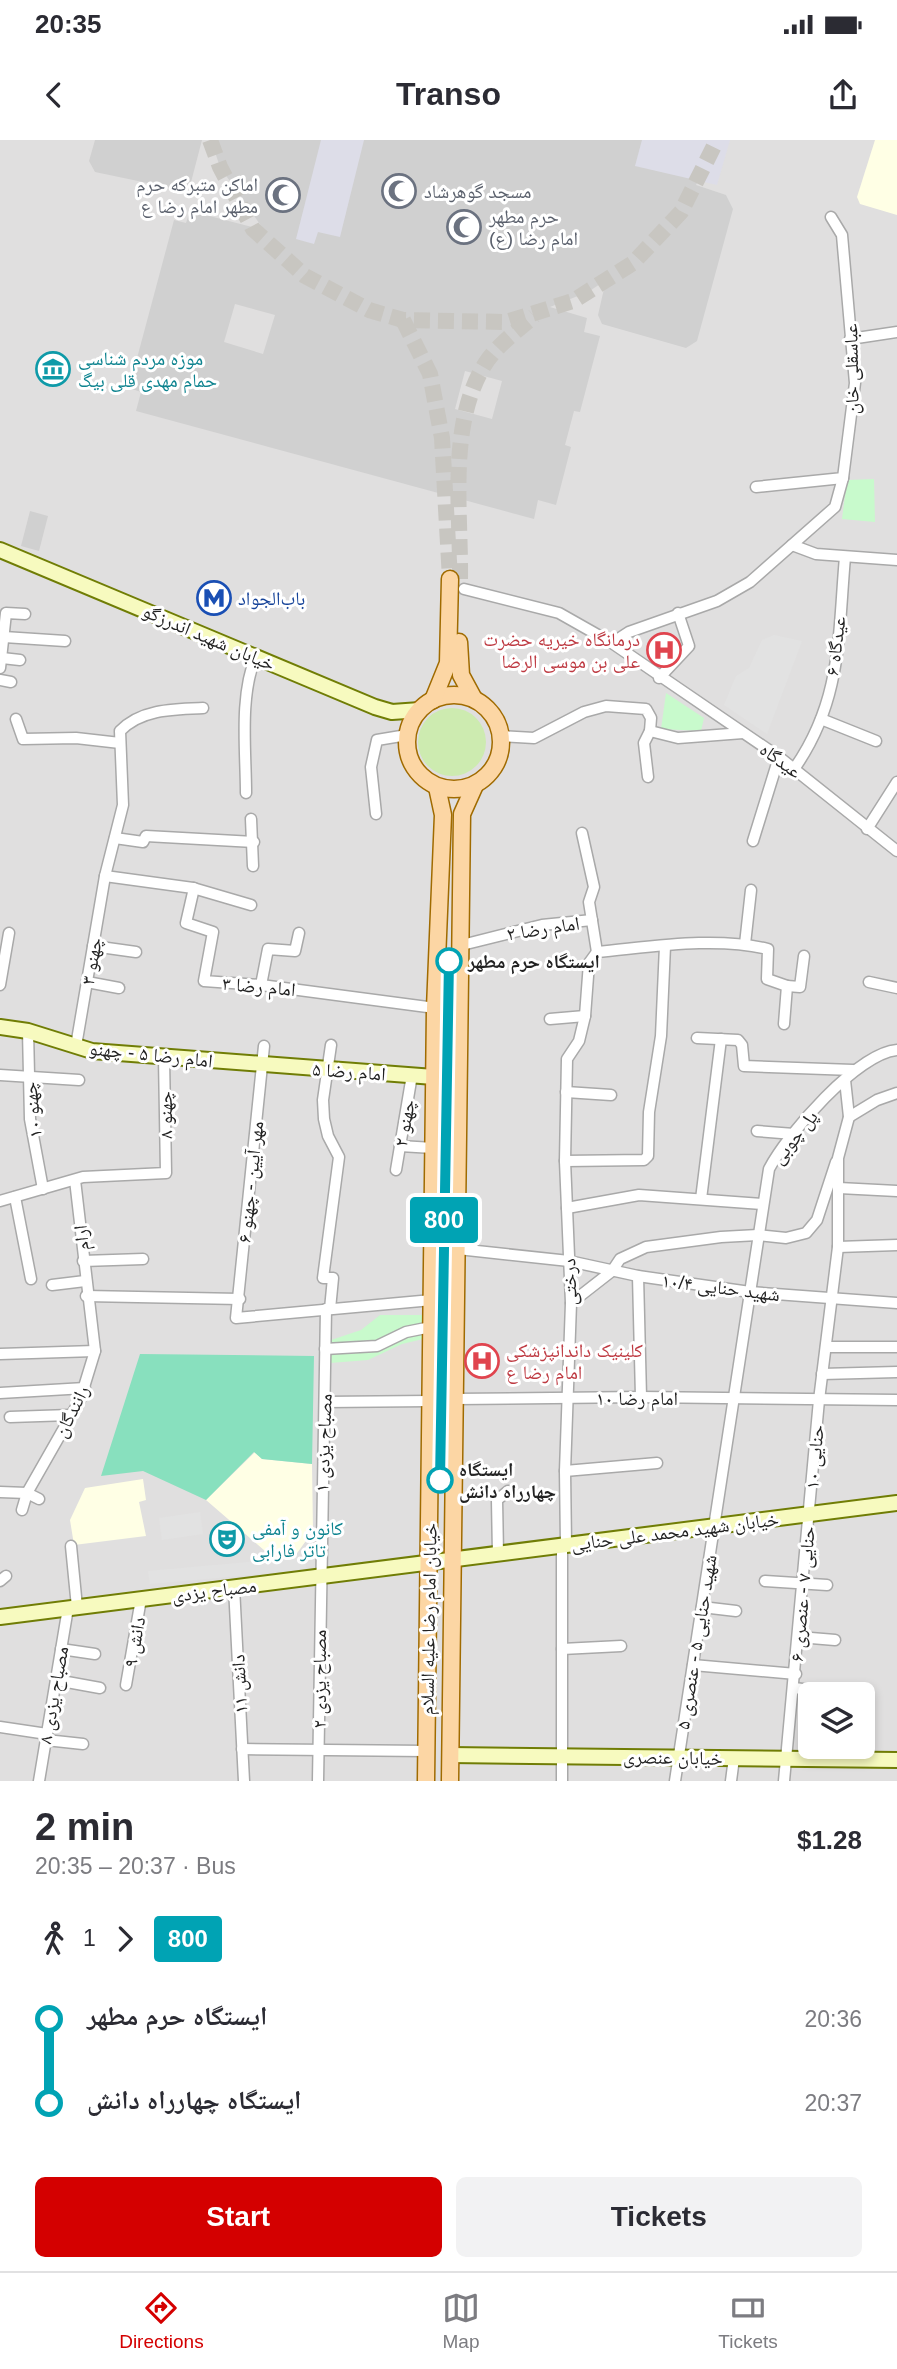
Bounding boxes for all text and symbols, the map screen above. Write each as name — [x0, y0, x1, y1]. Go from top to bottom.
text: 20:35 — [35, 9, 102, 39]
icon: back — [35, 76, 73, 114]
text: Transo — [396, 76, 501, 112]
icon: share — [824, 76, 862, 114]
mosque icon: مسجد گوهرشاد — [380, 172, 418, 210]
place label: اماکن متبرکه حرم مطهر امام رضا ع — [136, 174, 258, 220]
mosque icon: اماکن متبرکه حرم مطهر امام رضا ع — [264, 176, 302, 214]
place label: مسجد گوهرشاد — [424, 181, 531, 203]
place label: حرم مطهر امام رضا (ع) — [488, 206, 578, 252]
mosque icon: حرم مطهر امام رضا (ع) — [445, 208, 483, 246]
street label: عباسقلی خان — [840, 323, 864, 415]
place label: موزه مردم شناسی حمام مهدی قلی بیگ — [78, 348, 217, 394]
museum icon: موزه مردم شناسی حمام مهدی قلی بیگ — [34, 350, 72, 388]
metro station icon: باب‌الجواد — [195, 579, 233, 617]
place label: باب‌الجواد — [238, 588, 305, 610]
street label: خیابان شهید اندرزگو — [139, 600, 278, 676]
street label: عیدگاه ۶ — [821, 615, 850, 677]
place label: درمانگاه خیریه حضرت علی بن موسی الرضا — [483, 629, 640, 673]
hospital icon: درمانگاه خیریه حضرت علی بن موسی الرضا — [645, 631, 683, 669]
street label: عیدگاه — [756, 738, 806, 783]
street label: امام رضا ۲ — [505, 912, 581, 948]
street label: چهنو ۳ — [77, 936, 107, 987]
marker: ایستگاه حرم مطهر — [436, 948, 462, 974]
place label: ایستگاه حرم مطهر — [467, 951, 600, 975]
street label: امام رضا ۳ — [221, 973, 296, 1003]
street label: امام رضا ۵ - چهنو — [88, 1038, 214, 1074]
street label: امام رضا ۵ — [311, 1058, 386, 1088]
street label: چهنو ۱۰ — [19, 1081, 47, 1139]
street label: چهنو ۸ — [155, 1091, 177, 1139]
street label: چهنو ۲ — [390, 1098, 420, 1149]
street label: پل چوبی — [767, 1106, 823, 1169]
street label: مهر آیین - چهنو ۶ — [234, 1120, 268, 1244]
line badge: 800 — [404, 1197, 484, 1243]
text: 800 — [424, 1206, 464, 1233]
street label: ارام — [70, 1224, 96, 1252]
street label: درختی — [558, 1258, 582, 1306]
street label: شهید حنایی ۱۰/۴ — [660, 1270, 781, 1306]
place label: کلینیک داندانپزشکى امام رضا ع — [506, 1340, 643, 1386]
hospital icon: کلینیک داندانپزشکى امام رضا ع — [463, 1342, 501, 1380]
street label: رانندگان — [49, 1382, 94, 1441]
street label: امام رضا ۱۰ — [596, 1388, 678, 1412]
street label: مصباح یزدی ۱ — [311, 1393, 337, 1493]
street label: حنایی ۱۰ — [801, 1424, 829, 1490]
place label: ایستگاه چهارراه دانش — [459, 1459, 556, 1503]
marker: ایستگاه چهارراه دانش — [427, 1467, 453, 1493]
street label: خیابان شهید محمد علی حنایی — [570, 1508, 780, 1556]
place label: کانون و آمفی تاتر فارابی — [252, 1518, 343, 1562]
theatre icon: کانون و آمفی تاتر فارابی — [208, 1520, 246, 1558]
street label: خیابان امام رضا علیه السلام — [416, 1523, 444, 1715]
street label: حنایی ۷ - عنصری ۶ — [786, 1525, 820, 1663]
street label: شهید حنایی ۵ - عنصری ۵ — [672, 1553, 722, 1731]
street label: مصباح یزدی — [171, 1575, 258, 1607]
street label: دانش ۹ — [120, 1615, 150, 1669]
street label: مصباح یزدی ۲ — [309, 1630, 331, 1728]
street label: مصباح یزدی ۸ — [35, 1645, 73, 1746]
street label: دانش ۱۱ — [227, 1654, 253, 1714]
map controls — [798, 1682, 875, 1759]
button: layers — [798, 1682, 875, 1759]
street label: خیابان عنصری — [623, 1746, 723, 1770]
text: 2 min — [35, 1806, 134, 1848]
text: $1.28 — [797, 1825, 862, 1855]
text: 20:35 – 20:37 · Bus — [35, 1853, 236, 1879]
icon: walk — [35, 1920, 73, 1958]
icon: forward — [106, 1920, 144, 1958]
text: 1 — [83, 1925, 96, 1951]
text: 800 — [168, 1925, 208, 1952]
text: ایستگاه حرم مطهر — [87, 2001, 267, 2031]
text: 20:36 — [804, 2006, 862, 2032]
text: ایستگاه چهارراه دانش — [87, 2085, 302, 2115]
text: 20:37 — [804, 2090, 862, 2116]
button: Start — [35, 2177, 442, 2257]
button: Tickets — [456, 2177, 862, 2257]
tab: Directions — [119, 2289, 204, 2353]
tab: Map — [442, 2289, 480, 2353]
tab: Tickets — [718, 2289, 778, 2353]

